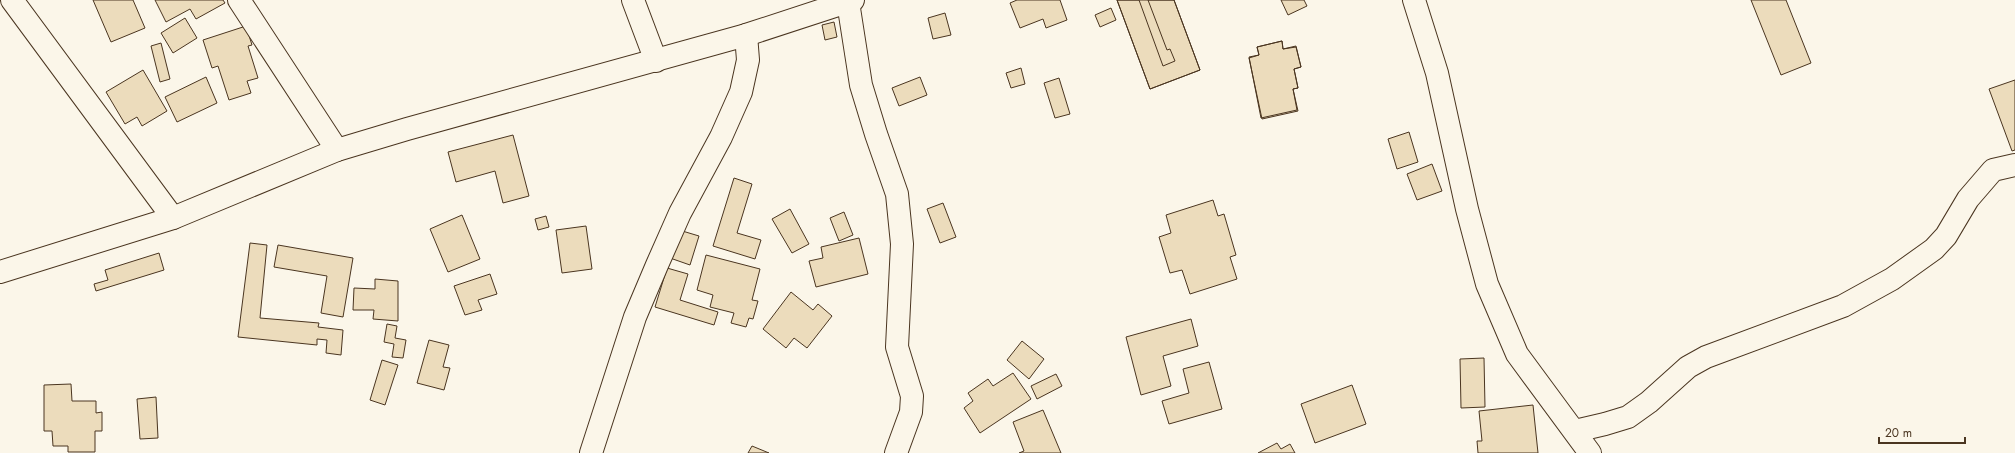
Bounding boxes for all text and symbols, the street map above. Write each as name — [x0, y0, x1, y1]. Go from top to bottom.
scale bar — [1879, 419, 1965, 445]
text: 20 m — [1885, 424, 1912, 442]

